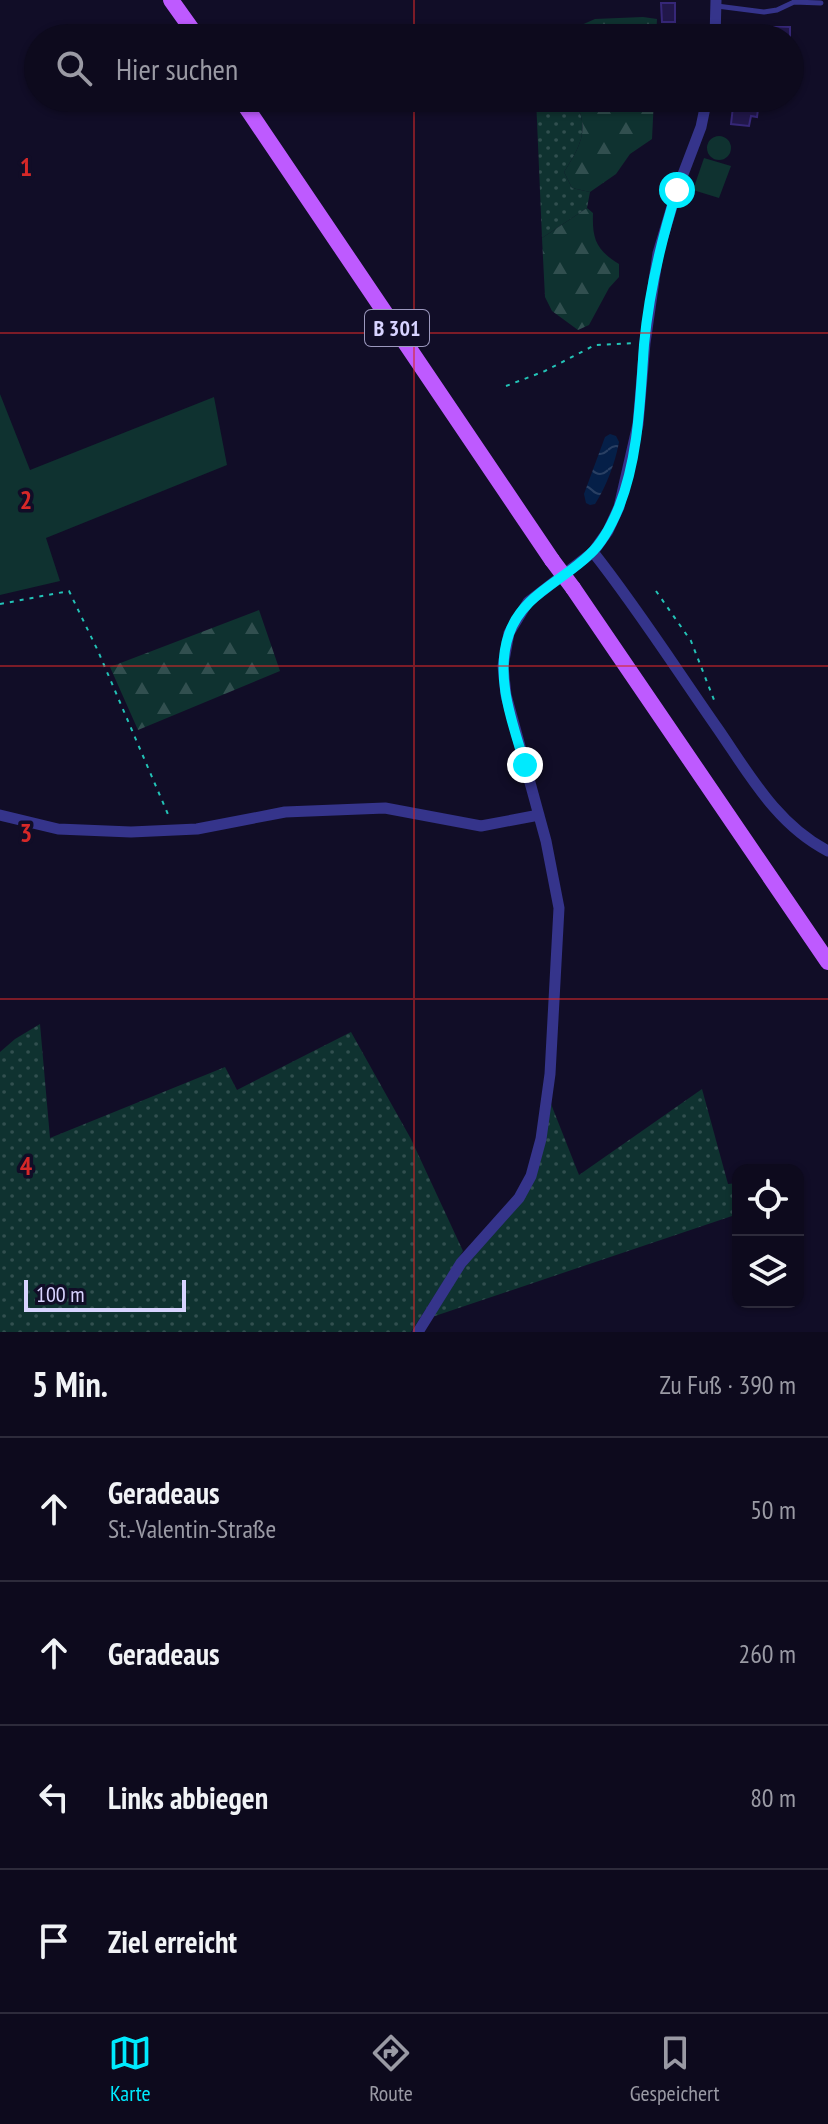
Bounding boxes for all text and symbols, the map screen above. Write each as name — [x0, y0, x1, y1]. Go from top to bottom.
search box — [24, 24, 804, 112]
icon: search — [52, 46, 96, 90]
text: Hier suchen — [116, 49, 238, 88]
text: 1 — [20, 150, 32, 183]
route start — [659, 172, 695, 208]
road number: B 301 — [365, 310, 429, 346]
text: 2 — [20, 483, 32, 516]
route end — [507, 747, 543, 783]
text: 3 — [20, 816, 32, 849]
text: 4 — [20, 1149, 33, 1182]
map controls — [732, 1164, 804, 1308]
button: locate — [732, 1164, 804, 1236]
button: layers — [732, 1236, 804, 1308]
scale bar — [24, 1276, 186, 1312]
text: 100 m — [36, 1280, 85, 1308]
text: 5 Min. — [32, 1362, 108, 1406]
text: Zu Fuß · 390 m — [659, 1368, 796, 1401]
text: Geradeaus — [108, 1473, 220, 1512]
icon: ahead — [32, 1487, 76, 1531]
text: 50 m — [750, 1493, 796, 1526]
text: St.-Valentin-Straße — [108, 1512, 276, 1545]
icon: ahead — [32, 1631, 76, 1675]
text: Geradeaus — [108, 1634, 220, 1673]
text: 260 m — [738, 1637, 796, 1670]
icon: left — [32, 1775, 76, 1819]
text: Links abbiegen — [108, 1778, 268, 1817]
text: 80 m — [750, 1781, 796, 1814]
icon: arrive — [32, 1919, 76, 1963]
text: Ziel erreicht — [108, 1922, 237, 1961]
tab: Karte — [108, 2031, 152, 2107]
tab: Route — [369, 2031, 413, 2107]
tab: Gespeichert — [630, 2031, 720, 2107]

